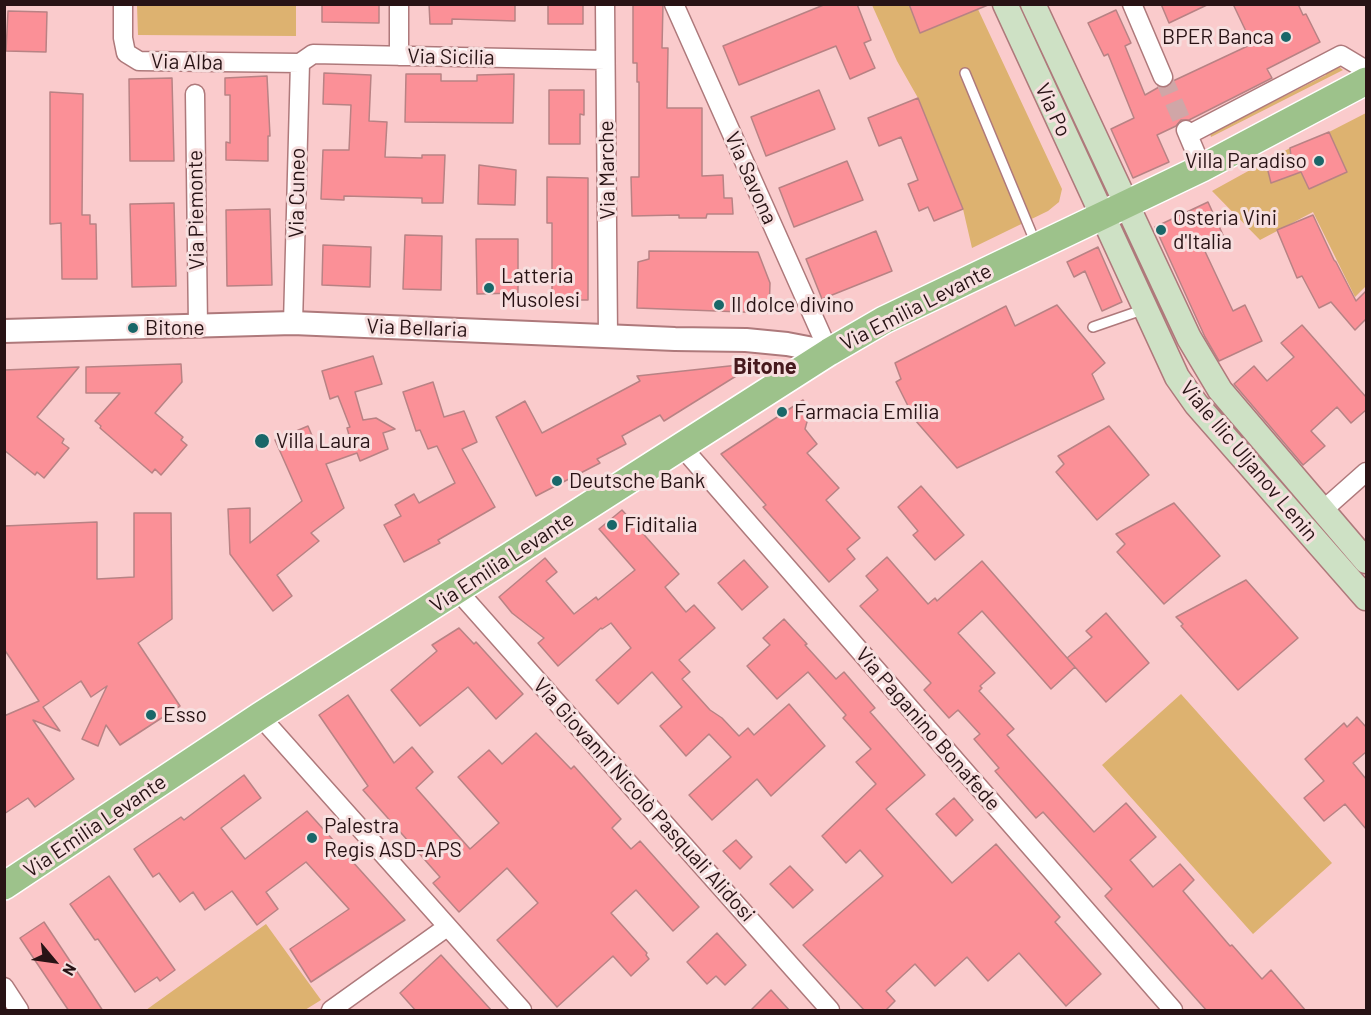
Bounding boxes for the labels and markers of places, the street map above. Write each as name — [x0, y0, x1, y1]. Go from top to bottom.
place label: BPER Banca — [1162, 24, 1274, 50]
marker: BPER Banca — [1279, 30, 1293, 44]
place label: Villa Paradiso — [1185, 148, 1307, 174]
marker: Villa Paradiso — [1312, 154, 1326, 168]
place label: Osteria Vini d'Italia — [1173, 205, 1277, 255]
marker: Osteria Vini d'Italia — [1154, 223, 1168, 237]
place label: Latteria Musolesi — [501, 263, 580, 313]
marker: Latteria Musolesi — [482, 281, 496, 295]
place label: Il dolce divino — [731, 292, 854, 318]
marker: Il dolce divino — [712, 298, 726, 312]
place label: Bitone — [145, 315, 205, 341]
marker: Bitone — [126, 321, 140, 335]
place label: Farmacia Emilia — [794, 399, 939, 425]
marker: Farmacia Emilia — [775, 405, 789, 419]
place label: Villa Laura — [276, 428, 371, 454]
marker: Villa Laura — [253, 432, 271, 450]
place label: Deutsche Bank — [569, 468, 705, 494]
marker: Deutsche Bank — [550, 474, 564, 488]
place label: Fiditalia — [624, 512, 697, 538]
marker: Fiditalia — [605, 518, 619, 532]
place label: Esso — [163, 702, 207, 728]
marker: Esso — [144, 708, 158, 722]
place label: Palestra Regis ASD-APS — [324, 813, 462, 863]
marker: Palestra Regis ASD-APS — [305, 831, 319, 845]

